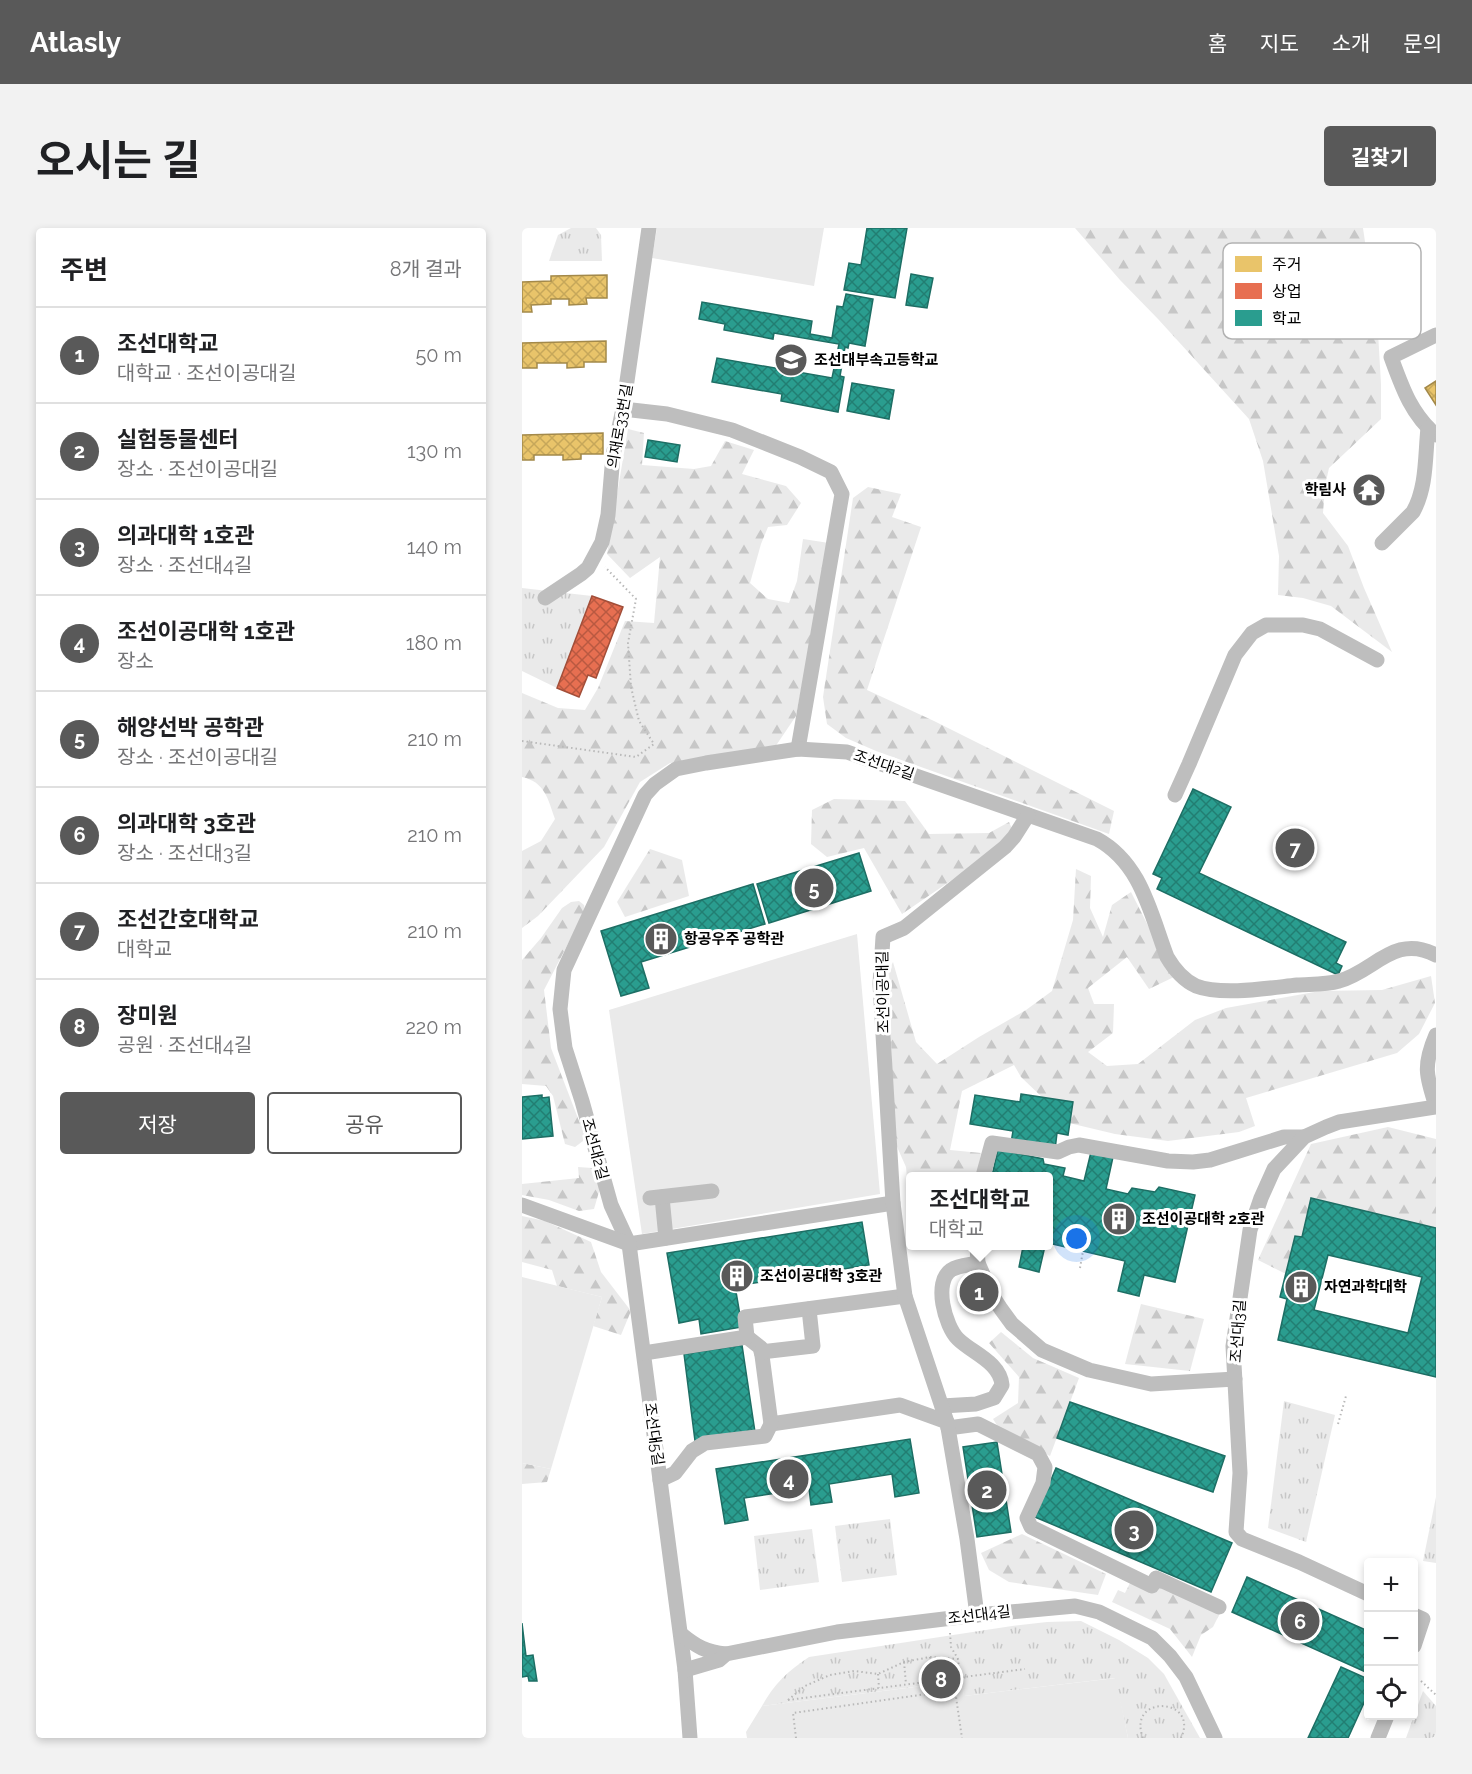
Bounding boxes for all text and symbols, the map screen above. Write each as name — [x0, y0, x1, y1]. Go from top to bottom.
text: Atlasly — [30, 26, 121, 59]
text: 홈 — [1208, 31, 1227, 56]
text: 지도 — [1260, 31, 1299, 56]
text: 소개 — [1332, 31, 1370, 56]
text: 문의 — [1403, 31, 1442, 56]
button: 길찾기 — [1324, 126, 1436, 186]
text: 오시는 길 — [36, 136, 201, 185]
legend — [1223, 243, 1421, 339]
text: 주변 — [60, 255, 108, 285]
text: 주거 — [1272, 255, 1301, 274]
text: 8개 결과 — [390, 257, 462, 281]
text: 상업 — [1272, 282, 1301, 301]
text: 학교 — [1272, 309, 1301, 328]
text: 조선대학교 — [117, 330, 218, 356]
school or university icon: 조선대부속고등학교 — [773, 342, 809, 378]
text: 1 — [75, 343, 84, 367]
text: 50 m — [415, 343, 462, 367]
place label: 조선대부속고등학교 — [814, 351, 938, 369]
text: 대학교 · 조선이공대길 — [117, 361, 297, 385]
street label: 의재로33번길 — [604, 383, 636, 469]
text: 실험동물센터 — [117, 426, 238, 452]
text: 2 — [74, 439, 85, 463]
text: 130 m — [407, 439, 462, 463]
text: 장소 · 조선이공대길 — [117, 457, 278, 481]
temple icon: 학림사 — [1351, 472, 1387, 508]
place label: 학림사 — [1305, 481, 1346, 499]
text: 의과대학 1호관 — [117, 522, 255, 548]
text: 3 — [74, 535, 85, 559]
text: 140 m — [407, 535, 462, 559]
text: 장소 · 조선대4길 — [117, 553, 252, 577]
text: 조선이공대학 1호관 — [117, 618, 295, 644]
text: 4 — [74, 631, 85, 655]
text: 180 m — [406, 631, 462, 655]
text: 장소 — [117, 649, 154, 673]
text: 해양선박 공학관 — [117, 714, 264, 740]
text: 5 — [74, 727, 85, 751]
text: 210 m — [407, 727, 462, 751]
text: 장소 · 조선이공대길 — [117, 745, 278, 769]
street label: 조선대2길 — [851, 746, 917, 784]
text: 의과대학 3호관 — [117, 810, 256, 836]
text: 6 — [73, 823, 86, 847]
text: 210 m — [407, 823, 462, 847]
pin: 7 — [1276, 826, 1314, 870]
text: 장소 · 조선대3길 — [117, 841, 252, 865]
pin: 5 — [794, 866, 834, 910]
text: 조선간호대학교 — [117, 906, 259, 932]
text: 7 — [74, 919, 85, 943]
text: 210 m — [407, 919, 462, 943]
building icon: 항공우주 공학관 — [643, 921, 679, 957]
place label: 항공우주 공학관 — [684, 930, 784, 948]
text: 대학교 — [117, 937, 172, 961]
street label: 조선이공대길 — [873, 950, 893, 1034]
text: 장미원 — [117, 1002, 178, 1028]
text: 8 — [73, 1015, 86, 1039]
text: 220 m — [405, 1015, 462, 1039]
text: 공원 · 조선대4길 — [117, 1033, 252, 1057]
button: 저장 — [60, 1092, 255, 1154]
button: 공유 — [267, 1092, 462, 1154]
street label: 조선대2길 — [578, 1116, 612, 1182]
popup — [906, 1172, 1053, 1250]
text: 조선대학교 — [929, 1186, 1030, 1212]
building icon: 조선이공대학 2호관 — [1101, 1201, 1137, 1237]
place label: 조선이공대학 2호관 — [1142, 1210, 1265, 1228]
text: 대학교 — [929, 1217, 984, 1241]
your location — [1062, 1224, 1091, 1253]
building icon: 조선이공대학 3호관 — [719, 1258, 755, 1294]
place label: 조선이공대학 3호관 — [760, 1267, 883, 1285]
building icon: 자연과학대학 — [1283, 1269, 1319, 1305]
pin: 1 — [960, 1270, 998, 1314]
place label: 자연과학대학 — [1324, 1278, 1407, 1296]
street label: 조선대3길 — [1227, 1299, 1249, 1363]
street label: 조선대5길 — [641, 1401, 667, 1467]
pin: 4 — [770, 1456, 808, 1502]
pin: 2 — [968, 1468, 1006, 1512]
pin: 3 — [1114, 1508, 1154, 1552]
map controls — [1364, 1558, 1418, 1720]
button: + — [1364, 1558, 1418, 1612]
pin: 6 — [1280, 1598, 1320, 1644]
street label: 조선대4길 — [946, 1602, 1012, 1628]
button: − — [1364, 1612, 1418, 1666]
pin: 8 — [922, 1656, 960, 1702]
button: locate — [1364, 1666, 1418, 1720]

